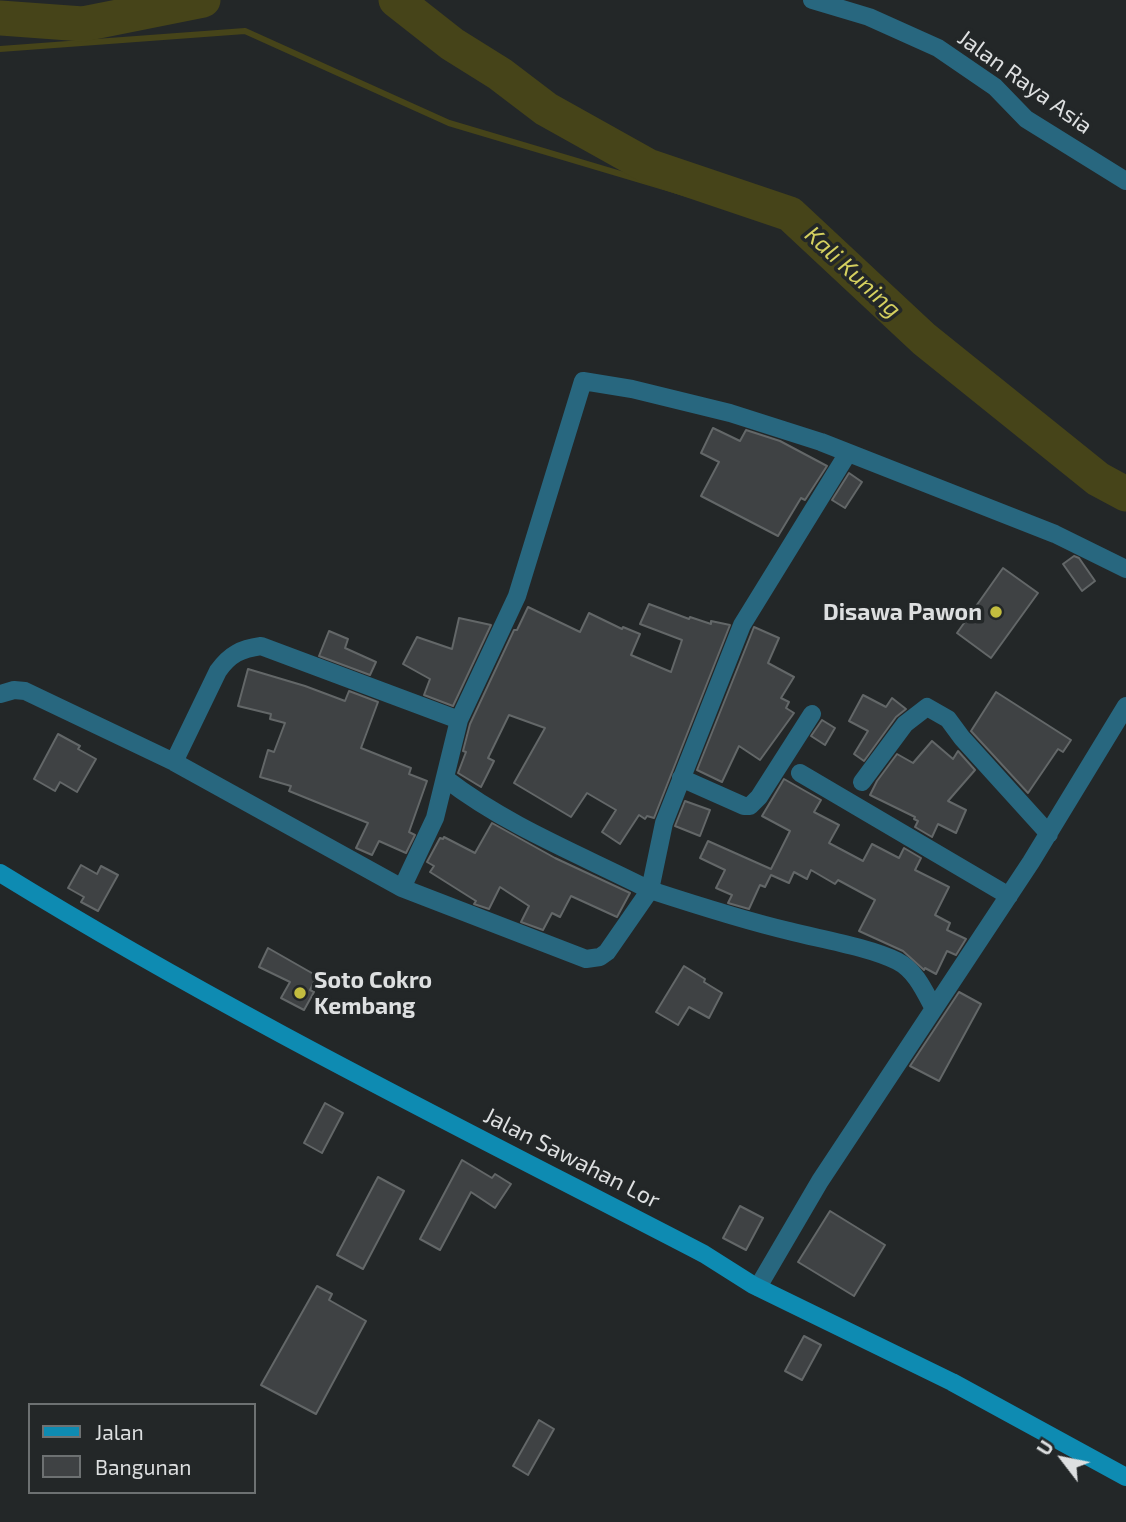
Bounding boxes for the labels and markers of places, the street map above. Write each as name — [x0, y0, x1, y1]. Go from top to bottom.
place label: Disawa Pawon — [823, 598, 982, 626]
marker: Disawa Pawon — [988, 604, 1004, 620]
place label: Soto Cokro Kembang — [314, 966, 432, 1020]
marker: Soto Cokro Kembang — [292, 985, 308, 1001]

